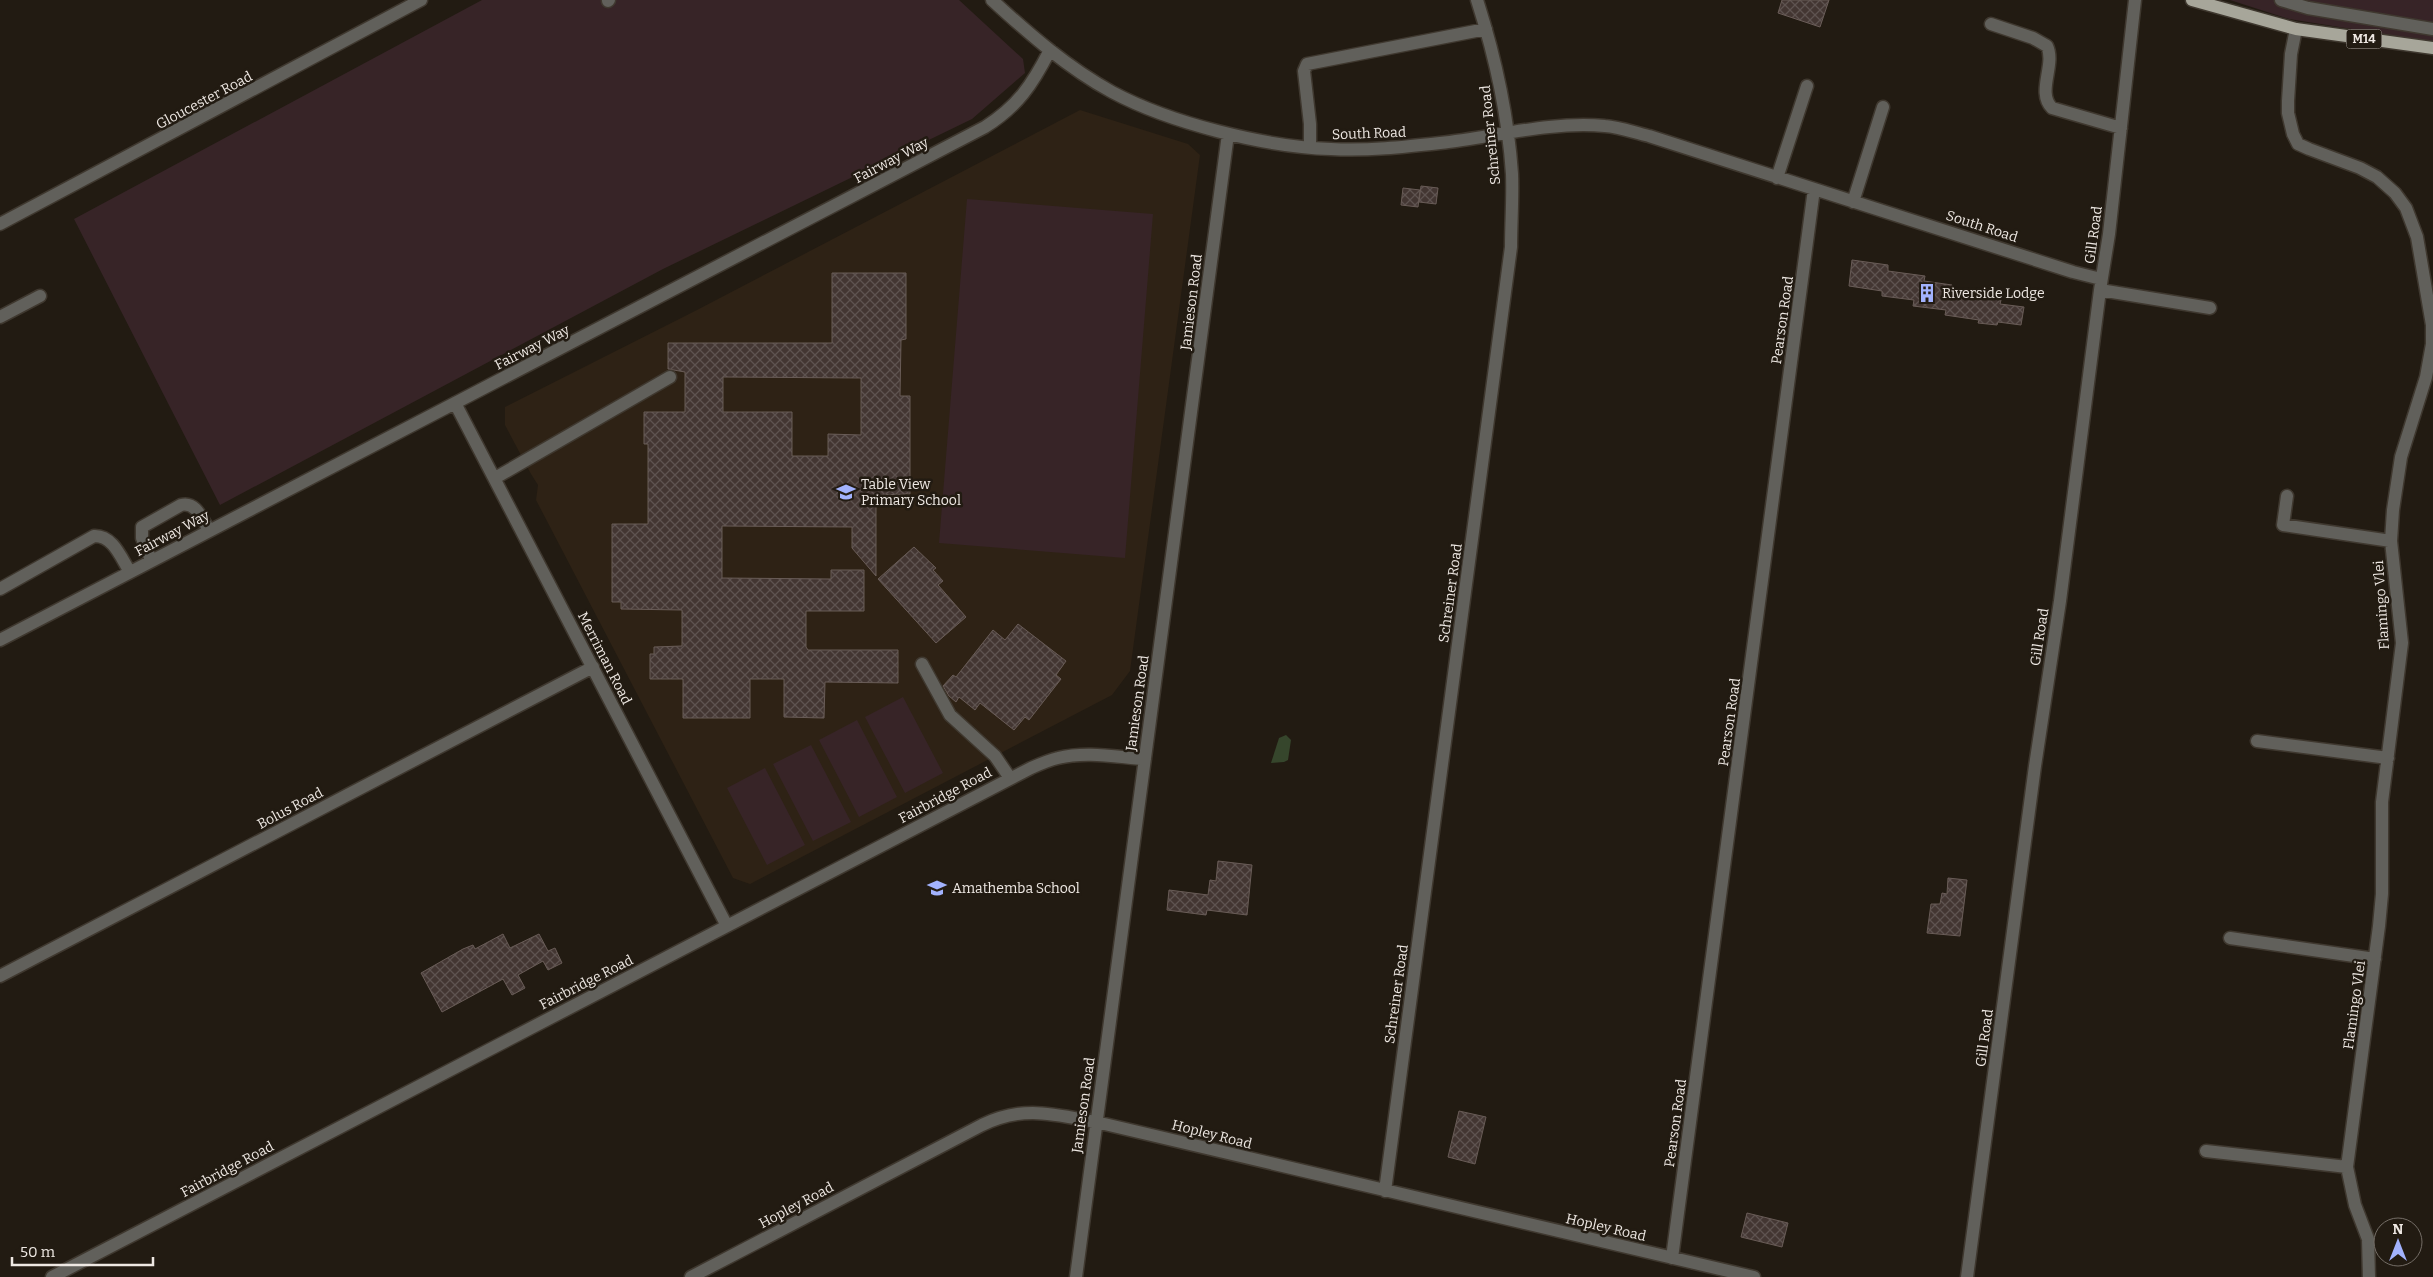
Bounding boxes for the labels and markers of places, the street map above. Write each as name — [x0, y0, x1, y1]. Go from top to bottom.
building icon: Riverside Lodge — [1916, 282, 1938, 304]
place label: Riverside Lodge — [1942, 285, 2045, 302]
place label: Table View Primary School — [861, 476, 961, 509]
school or university icon: Table View Primary School — [835, 481, 857, 503]
school or university icon: Amathemba School — [926, 877, 948, 899]
place label: Amathemba School — [952, 880, 1080, 897]

